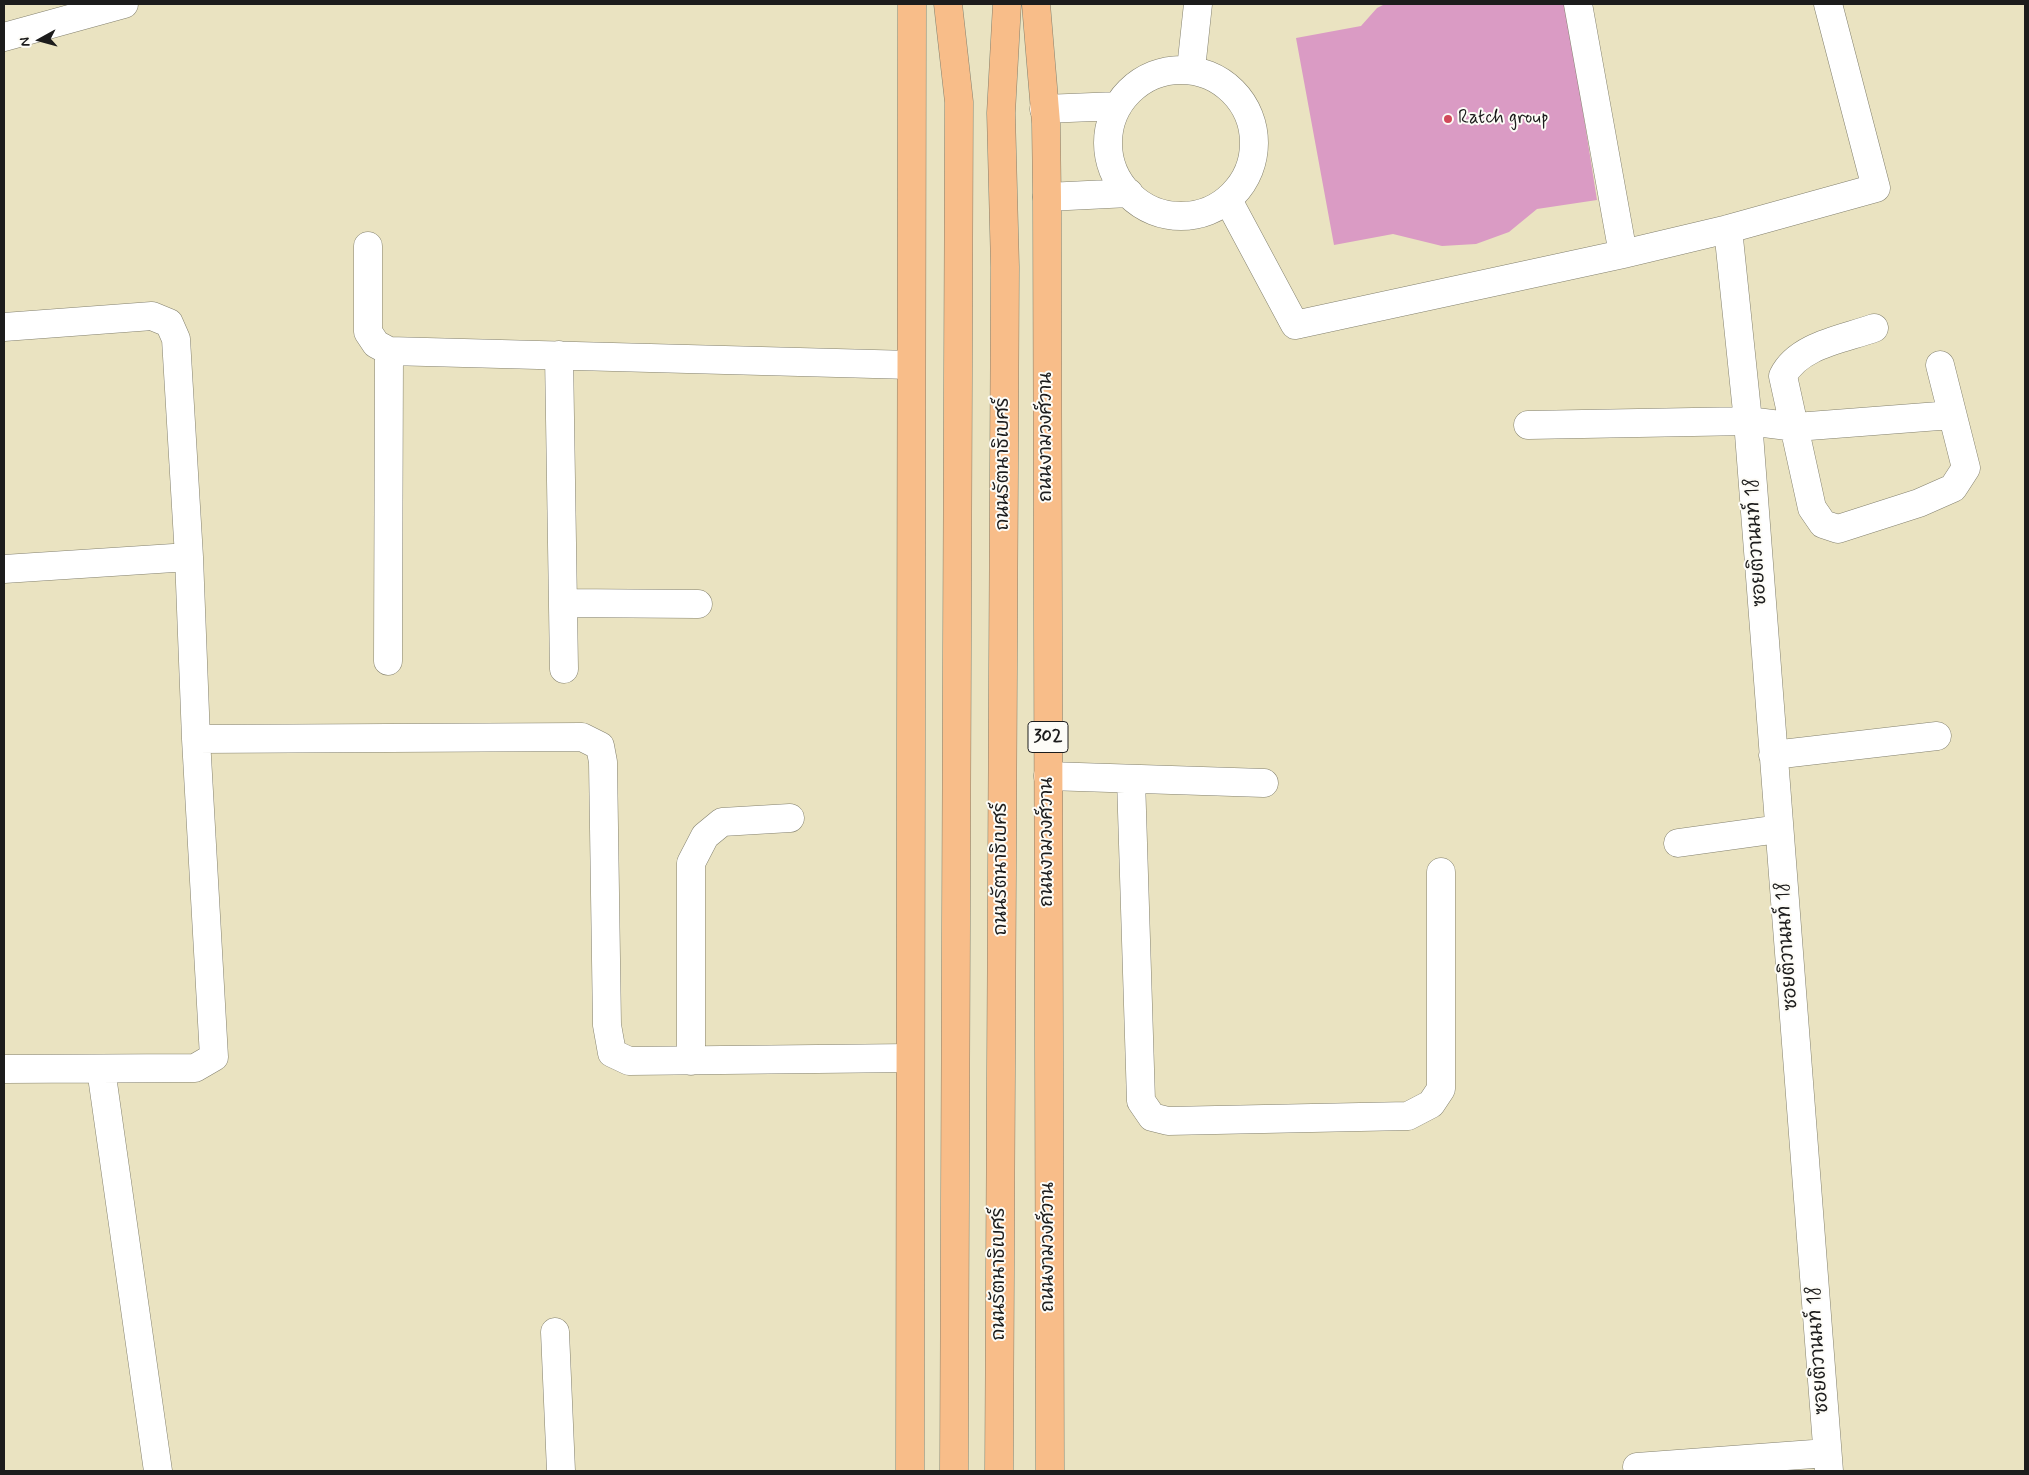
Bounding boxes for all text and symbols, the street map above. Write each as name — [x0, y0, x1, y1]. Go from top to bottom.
north arrow — [15, 15, 65, 65]
text: N — [16, 36, 35, 48]
place label: Ratch group — [1458, 108, 1549, 130]
marker: Ratch group — [1442, 113, 1454, 125]
street label: ถนนงามวงศ์วาน — [1036, 372, 1058, 502]
street label: ถนนรัตนาธิเบศร์ — [993, 397, 1015, 531]
street label: ซอยติวานนท์ 18 — [1741, 477, 1773, 607]
road number: 302 — [1028, 722, 1068, 752]
street label: ถนนงามวงศ์วาน — [1037, 777, 1059, 907]
street label: ถนนรัตนาธิเบศร์ — [991, 802, 1013, 936]
street label: ซอยติวานนท์ 18 — [1772, 881, 1804, 1011]
street label: ถนนงามวงศ์วาน — [1038, 1182, 1060, 1312]
street label: ถนนรัตนาธิเบศร์ — [989, 1207, 1011, 1341]
street label: ซอยติวานนท์ 18 — [1803, 1285, 1835, 1415]

